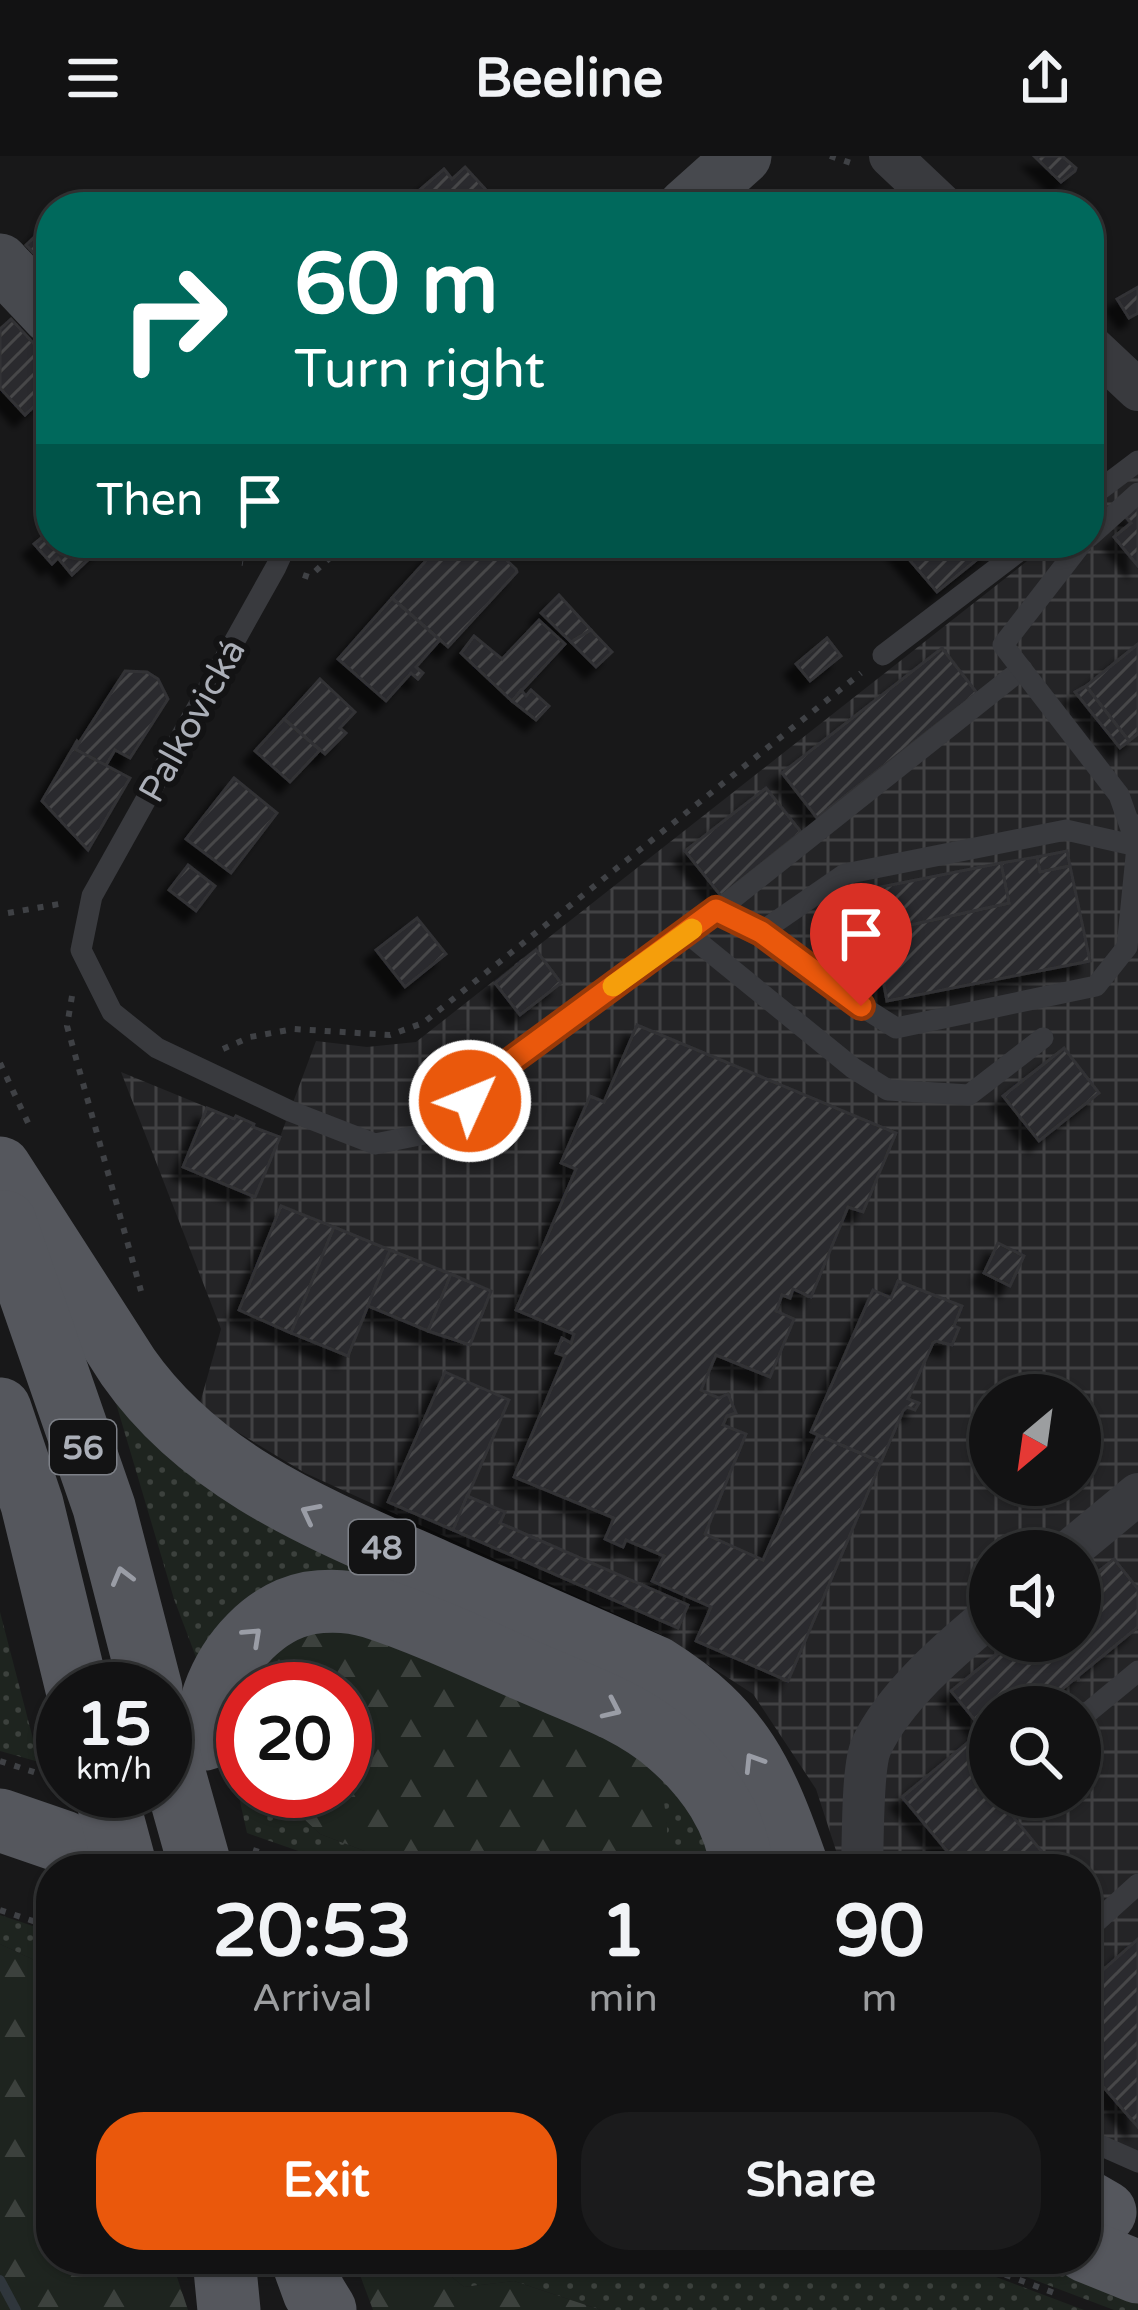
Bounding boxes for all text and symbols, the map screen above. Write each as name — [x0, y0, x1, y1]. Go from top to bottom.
icon: menu — [60, 45, 126, 111]
icon: share — [1012, 45, 1078, 111]
text: Beeline — [475, 46, 663, 111]
text: 60 m — [294, 235, 498, 336]
icon: right — [96, 240, 252, 396]
text: Turn right — [294, 337, 545, 402]
icon: arrive — [227, 468, 293, 534]
text: Then — [96, 474, 203, 528]
street label: Palkovická — [130, 632, 255, 810]
pin — [810, 883, 912, 1006]
icon: arrive — [828, 901, 894, 967]
position arrow — [407, 1038, 533, 1164]
north arrow — [969, 1374, 1101, 1506]
map controls — [969, 1374, 1101, 1818]
road number: 56 — [50, 1420, 116, 1474]
one-way arrow — [300, 1505, 322, 1528]
road number: 48 — [349, 1520, 415, 1574]
button: sound — [969, 1530, 1101, 1662]
one-way arrow — [111, 1566, 136, 1586]
one-way arrow — [239, 1628, 261, 1650]
speed limit sign: 20 — [216, 1662, 372, 1818]
button: search — [969, 1686, 1101, 1818]
text: 15 — [76, 1689, 152, 1761]
one-way arrow — [600, 1694, 621, 1718]
text: km/h — [76, 1751, 152, 1788]
one-way arrow — [745, 1753, 767, 1775]
text: 20:53 — [212, 1889, 412, 1976]
text: 1 — [600, 1889, 646, 1976]
text: 90 — [834, 1889, 925, 1976]
text: Arrival — [252, 1975, 372, 2022]
text: min — [588, 1975, 658, 2022]
text: m — [861, 1975, 897, 2022]
button: Exit — [96, 2112, 557, 2250]
button: Share — [581, 2112, 1041, 2250]

